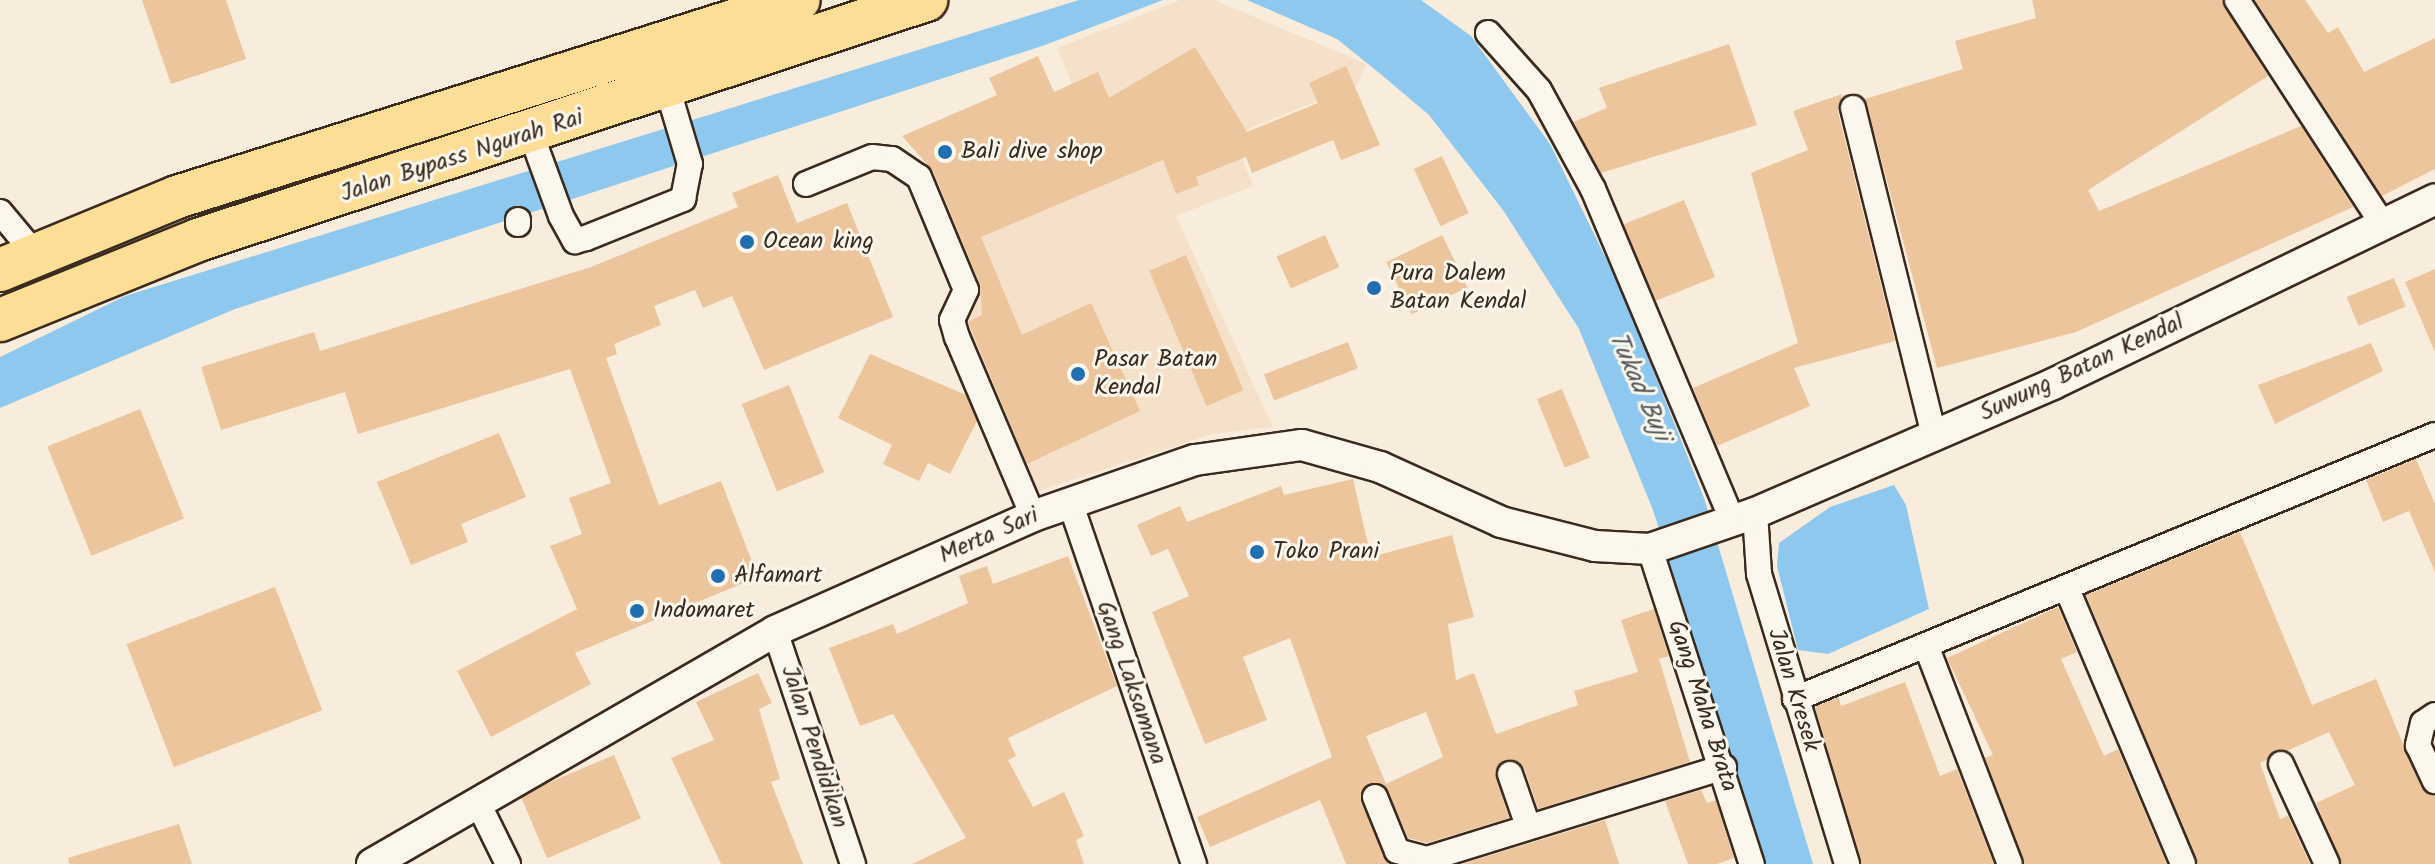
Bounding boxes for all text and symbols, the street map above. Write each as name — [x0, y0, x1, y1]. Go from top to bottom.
street label: Jalan Bypass Ngurah Rai — [337, 103, 587, 209]
place label: Bali dive shop — [961, 138, 1102, 166]
marker: Bali dive shop — [936, 143, 954, 161]
place label: Ocean king — [763, 228, 874, 256]
marker: Ocean king — [738, 233, 756, 251]
place label: Pura Dalem Batan Kendal — [1390, 260, 1526, 316]
marker: Pura Dalem Batan Kendal — [1365, 279, 1383, 297]
street label: Suwung Batan Kendal — [1975, 308, 2189, 428]
water label: Tukad Buji — [1600, 328, 1676, 446]
place label: Pasar Batan Kendal — [1094, 346, 1217, 402]
marker: Pasar Batan Kendal — [1069, 365, 1087, 383]
street label: Merta Sari — [935, 501, 1043, 571]
place label: Toko Prani — [1273, 538, 1379, 566]
marker: Toko Prani — [1248, 543, 1266, 561]
place label: Alfamart — [734, 562, 822, 590]
marker: Alfamart — [709, 567, 727, 585]
place label: Indomaret — [653, 597, 754, 625]
street label: Gang Laksamana — [1090, 597, 1172, 769]
marker: Indomaret — [628, 602, 646, 620]
street label: Gang Maha Brata — [1661, 617, 1743, 795]
street label: Jalan Kresek — [1761, 625, 1825, 755]
street label: Jalan Pendidikan — [774, 662, 854, 832]

